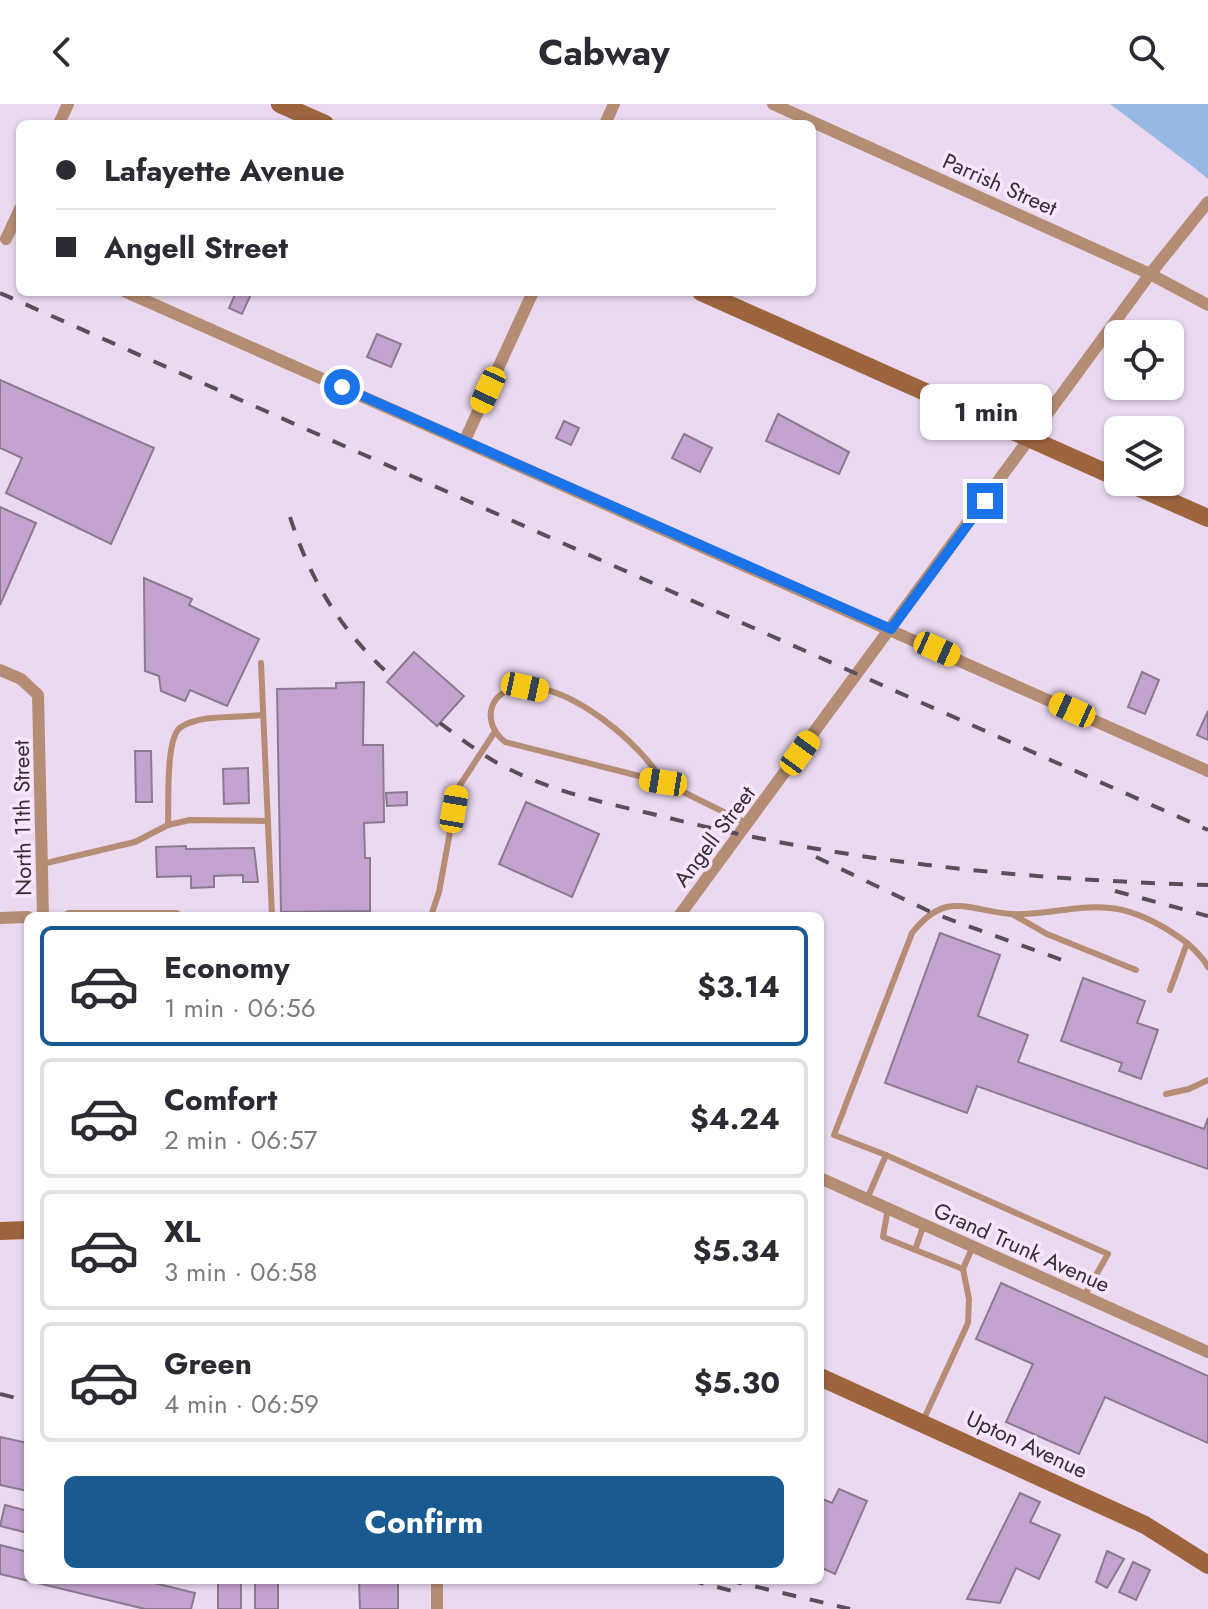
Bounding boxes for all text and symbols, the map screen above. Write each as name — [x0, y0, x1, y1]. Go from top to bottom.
text: Cabway — [538, 26, 670, 78]
icon: back — [40, 30, 84, 74]
icon: search — [1124, 30, 1168, 74]
street label: Parrish Street — [938, 145, 1063, 224]
text: Lafayette Avenue — [104, 149, 345, 192]
text: Angell Street — [104, 226, 288, 269]
map controls — [1104, 320, 1184, 496]
button: locate — [1104, 320, 1184, 400]
car — [467, 363, 509, 417]
route start — [324, 369, 360, 405]
callout: 1 min — [919, 385, 1051, 441]
text: 1 min — [954, 393, 1018, 431]
button: layers — [1104, 416, 1184, 496]
route end — [967, 483, 1003, 519]
car — [910, 628, 964, 670]
car — [499, 670, 551, 704]
car — [1045, 689, 1099, 731]
car — [776, 727, 824, 779]
street label: North 11th Street — [5, 739, 39, 896]
car — [637, 766, 689, 798]
street label: Angell Street — [665, 778, 763, 893]
car — [438, 783, 470, 835]
text: Economy — [164, 946, 290, 989]
icon: car — [68, 950, 140, 1022]
text: $3.14 — [697, 965, 780, 1008]
text: 1 min · 06:56 — [164, 989, 316, 1027]
text: Comfort — [164, 1078, 277, 1121]
icon: car — [68, 1082, 140, 1154]
text: $4.24 — [690, 1097, 780, 1140]
text: 2 min · 06:57 — [164, 1121, 317, 1159]
street label: Grand Trunk Avenue — [929, 1194, 1115, 1300]
text: XL — [164, 1210, 200, 1253]
icon: car — [68, 1214, 140, 1286]
text: $5.34 — [693, 1229, 780, 1272]
text: 3 min · 06:58 — [164, 1253, 317, 1291]
text: Green — [164, 1342, 252, 1385]
icon: car — [68, 1346, 140, 1418]
text: $5.30 — [694, 1361, 780, 1404]
text: 4 min · 06:59 — [164, 1385, 319, 1423]
street label: Upton Avenue — [961, 1402, 1093, 1486]
button: Confirm — [64, 1476, 784, 1568]

